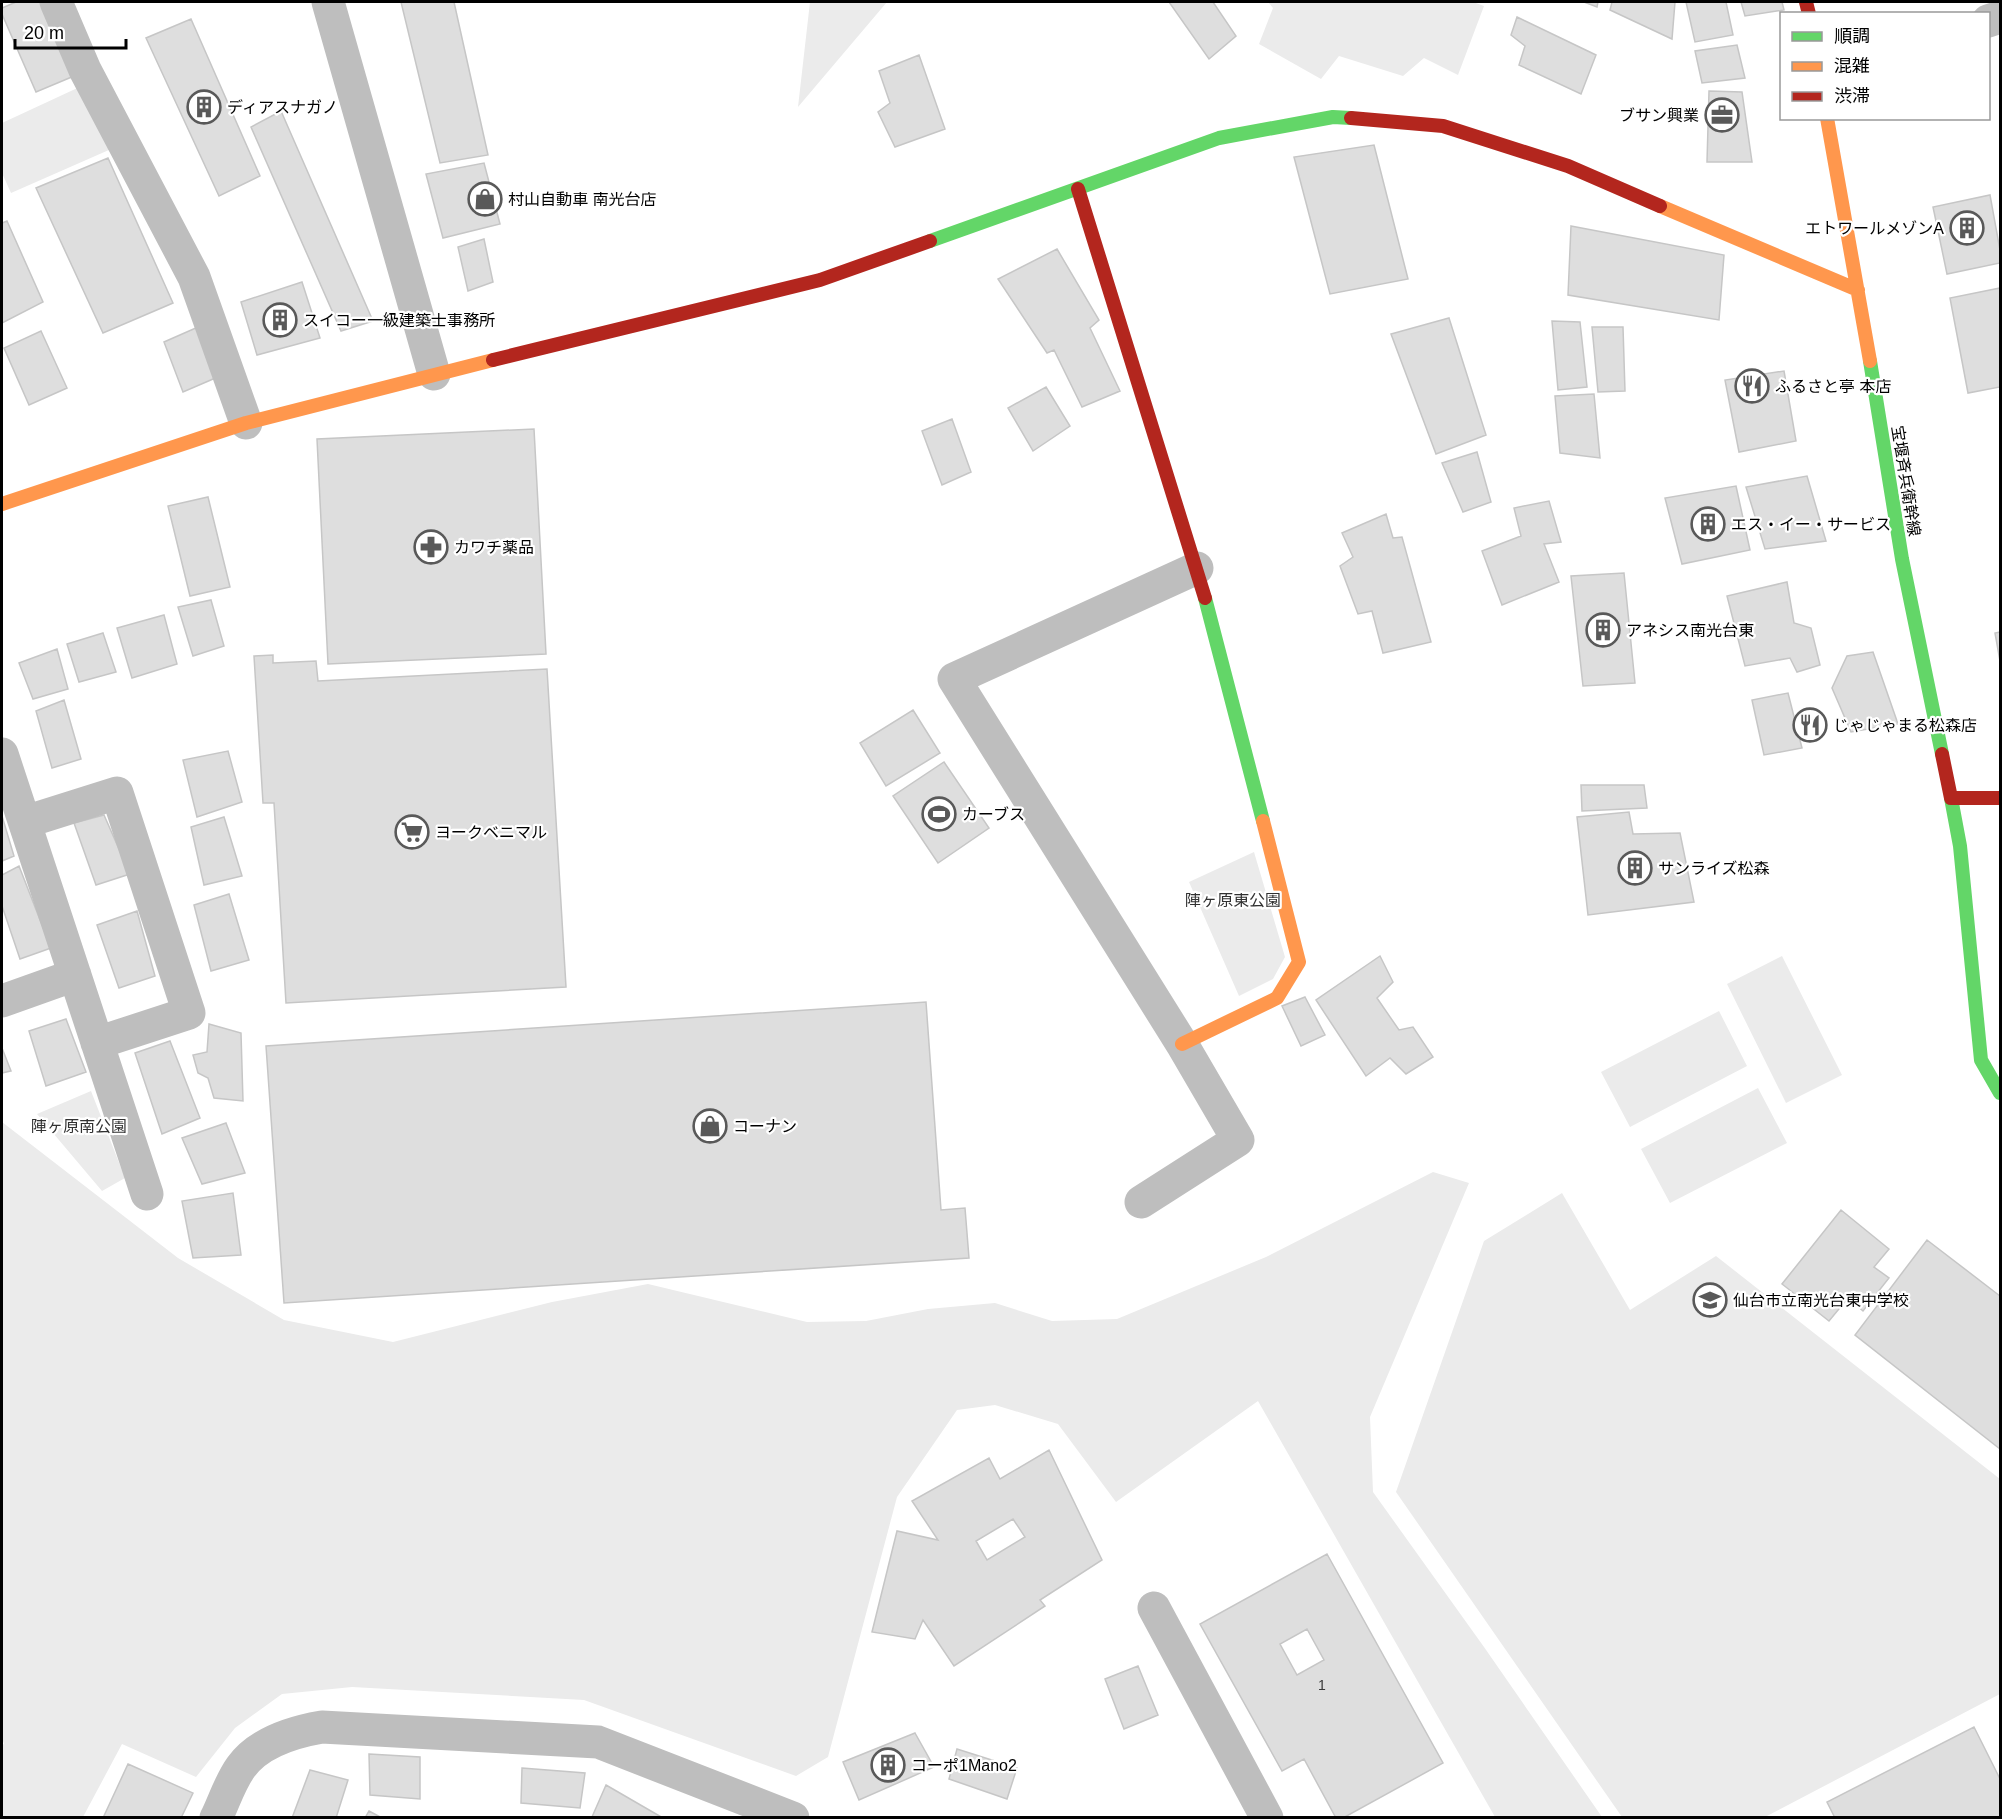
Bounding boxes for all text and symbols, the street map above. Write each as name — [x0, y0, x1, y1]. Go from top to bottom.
scale bar — [15, 12, 126, 50]
legend — [1780, 12, 1990, 120]
text: 20 m — [24, 23, 64, 43]
text: 順調 — [1834, 26, 1870, 46]
text: 混雑 — [1834, 56, 1870, 76]
text: 渋滞 — [1834, 86, 1870, 106]
building icon: ディアスナガノ — [186, 89, 222, 125]
office icon: ブサン興業 — [1704, 97, 1740, 133]
place label: ディアスナガノ — [227, 99, 338, 116]
place label: ブサン興業 — [1619, 107, 1699, 124]
shop icon: 村山自動車 南光台店 — [467, 181, 503, 217]
place label: 村山自動車 南光台店 — [508, 191, 656, 208]
building icon: エトワールメゾンA — [1949, 210, 1985, 246]
place label: エトワールメゾンA — [1805, 220, 1944, 237]
building icon: スイコー一級建築士事務所 — [262, 302, 298, 338]
place label: スイコー一級建築士事務所 — [303, 312, 495, 329]
restaurant icon: ふるさと亭 本店 — [1734, 368, 1770, 404]
place label: ふるさと亭 本店 — [1775, 378, 1891, 395]
street label: 宝堰斉兵衛幹線 — [1889, 424, 1923, 538]
building icon: エス・イー・サービス — [1690, 506, 1726, 542]
place label: エス・イー・サービス — [1731, 516, 1891, 533]
pharmacy icon: カワチ薬品 — [413, 529, 449, 565]
place label: カワチ薬品 — [454, 539, 534, 556]
building icon: アネシス南光台東 — [1585, 612, 1621, 648]
place label: アネシス南光台東 — [1626, 622, 1754, 639]
restaurant icon: じゃじゃまる松森店 — [1792, 707, 1828, 743]
place label: じゃじゃまる松森店 — [1833, 717, 1977, 734]
sports icon: カーブス — [921, 796, 957, 832]
place label: カーブス — [962, 806, 1025, 823]
supermarket icon: ヨークベニマル — [394, 814, 430, 850]
place label: ヨークベニマル — [435, 824, 547, 841]
building icon: サンライズ松森 — [1617, 850, 1653, 886]
place label: サンライズ松森 — [1658, 860, 1770, 877]
park label: 陣ヶ原東公園 — [1185, 892, 1281, 909]
shop icon: コーナン — [692, 1108, 728, 1144]
park label: 陣ヶ原南公園 — [31, 1118, 127, 1135]
place label: コーナン — [733, 1118, 797, 1135]
school or university icon: 仙台市立南光台東中学校 — [1692, 1282, 1728, 1318]
place label: 仙台市立南光台東中学校 — [1733, 1292, 1909, 1309]
house number: 1 — [1318, 1677, 1326, 1693]
building icon: コーポ1Mano2 — [870, 1747, 906, 1783]
place label: コーポ1Mano2 — [911, 1757, 1017, 1774]

